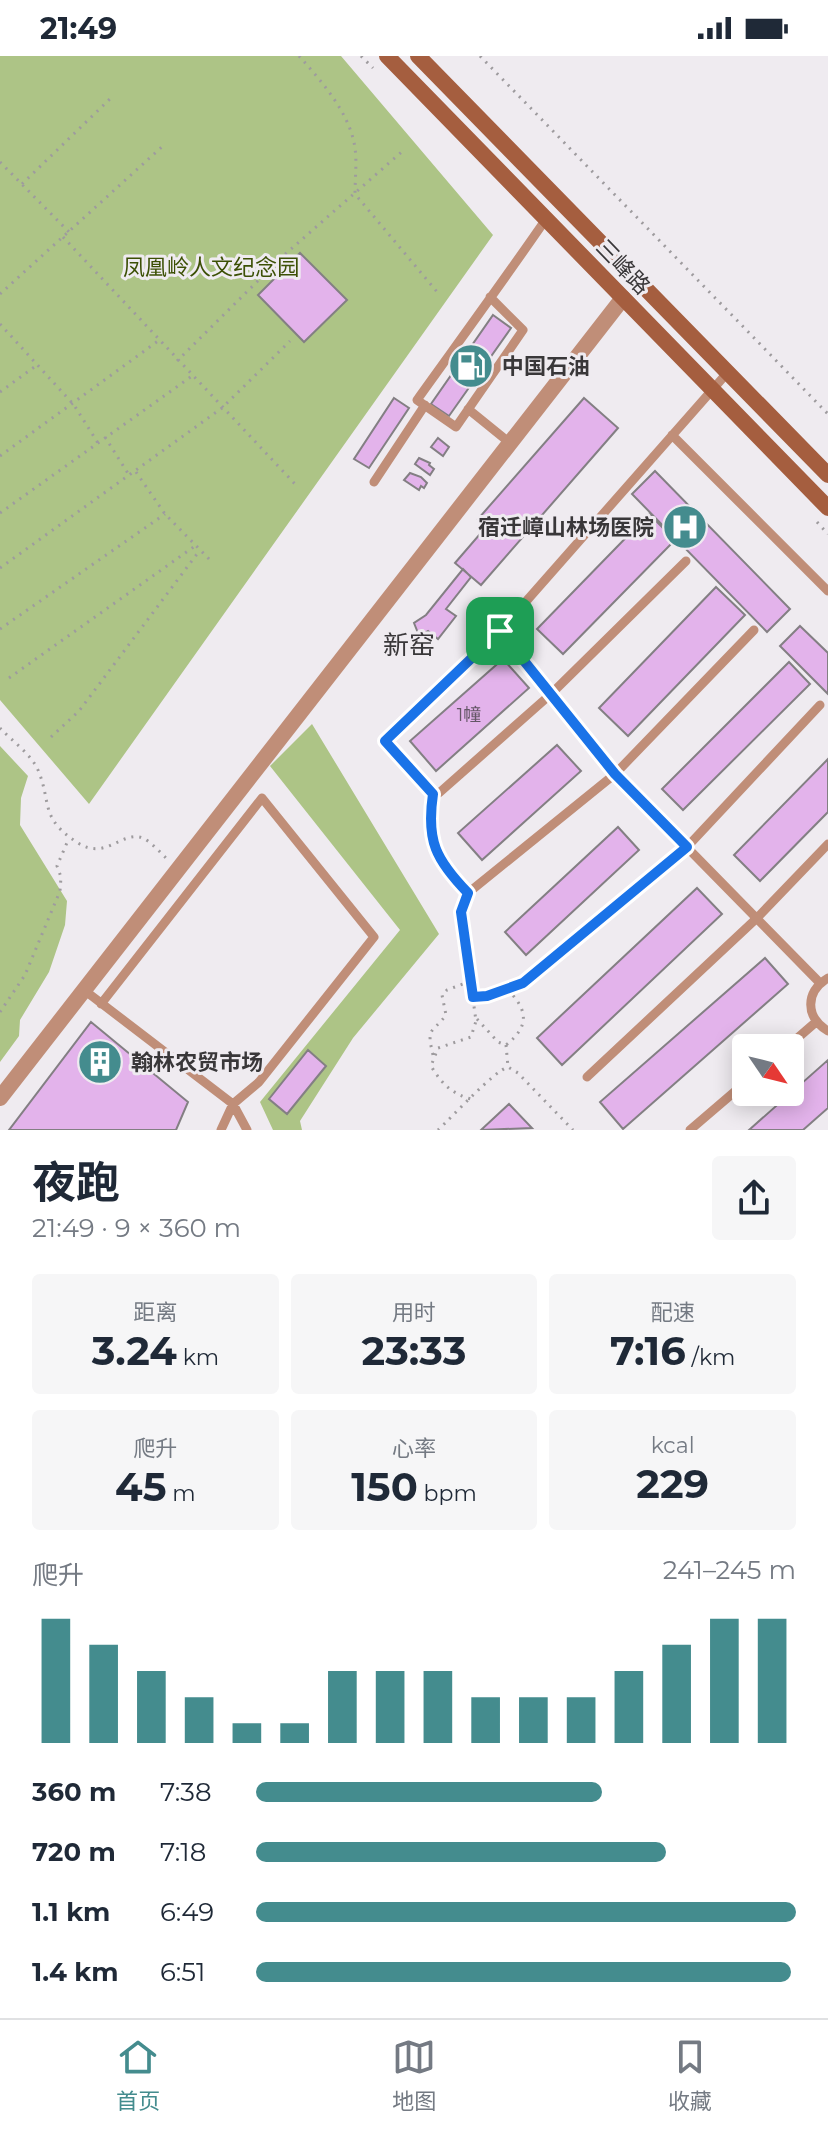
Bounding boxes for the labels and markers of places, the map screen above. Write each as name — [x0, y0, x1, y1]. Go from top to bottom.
fuel station icon: 中国石油 — [447, 342, 495, 390]
place label: 中国石油 — [502, 353, 590, 380]
hospital icon: 宿迁嶂山林场医院 — [661, 503, 709, 551]
place label: 宿迁嶂山林场医院 — [478, 514, 654, 541]
pin — [466, 597, 534, 665]
building icon: 翰林农贸市场 — [76, 1038, 124, 1086]
place label: 翰林农贸市场 — [131, 1049, 263, 1076]

